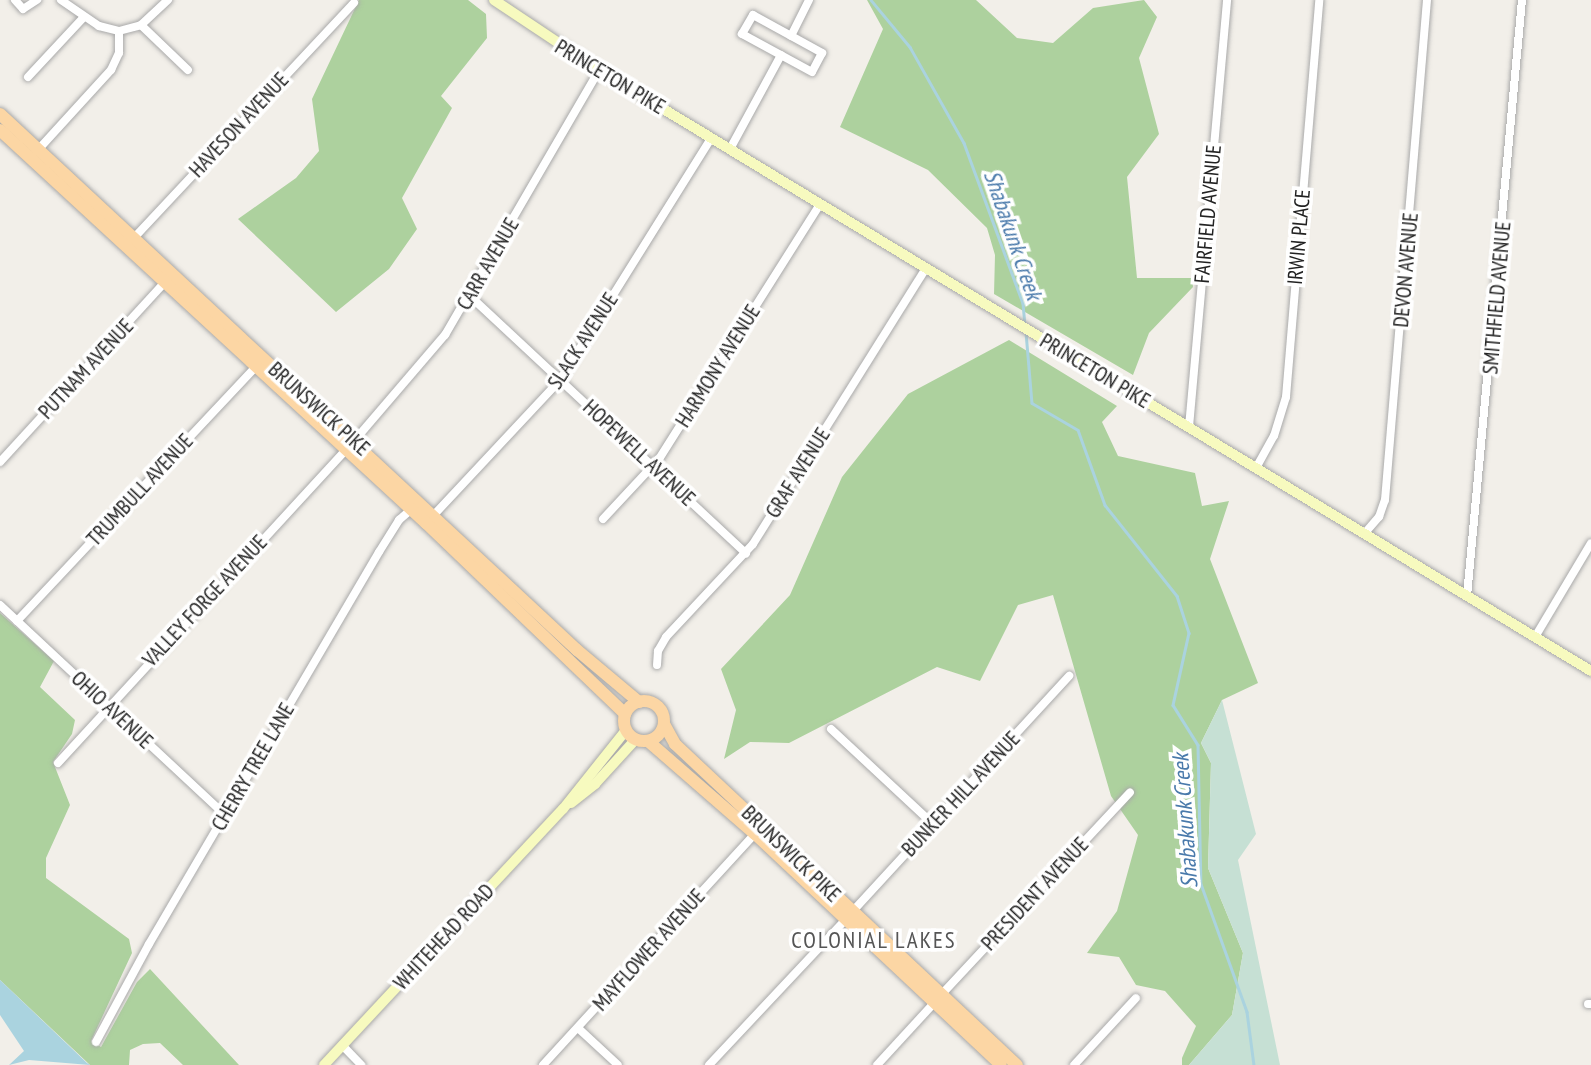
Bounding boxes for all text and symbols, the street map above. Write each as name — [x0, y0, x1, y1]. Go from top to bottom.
street label: PRINCETON PIKE — [550, 34, 670, 120]
street label: HAVESON AVENUE — [184, 67, 294, 183]
street label: FAIRFIELD AVENUE — [1189, 143, 1227, 285]
water label: Shabakunk Creek — [978, 166, 1048, 304]
street label: IRWIN PLACE — [1282, 188, 1316, 286]
street label: DEVON AVENUE — [1388, 211, 1424, 329]
street label: CARR AVENUE — [451, 213, 525, 315]
street label: SMITHFIELD AVENUE — [1478, 220, 1516, 376]
street label: SLACK AVENUE — [542, 288, 624, 394]
street label: HARMONY AVENUE — [670, 300, 766, 432]
street label: PUTNAM AVENUE — [33, 314, 139, 424]
street label: PRINCETON PIKE — [1035, 328, 1155, 414]
street label: BRUNSWICK PIKE — [263, 357, 375, 461]
street label: HOPEWELL AVENUE — [577, 394, 701, 512]
street label: GRAF AVENUE — [760, 423, 836, 523]
street label: TRUMBULL AVENUE — [81, 428, 199, 552]
street label: VALLEY FORGE AVENUE — [137, 530, 273, 672]
street label: OHIO AVENUE — [66, 666, 158, 754]
street label: CHERRY TREE LANE — [206, 698, 300, 836]
street label: BUNKER HILL AVENUE — [896, 726, 1026, 862]
water label: Shabakunk Creek — [1167, 752, 1203, 890]
street label: BRUNSWICK PIKE — [736, 800, 846, 908]
street label: PRESIDENT AVENUE — [976, 832, 1094, 956]
street label: WHITEHEAD ROAD — [388, 879, 500, 995]
street label: MAYFLOWER AVENUE — [588, 884, 710, 1016]
district label: COLONIAL LAKES — [793, 926, 955, 954]

